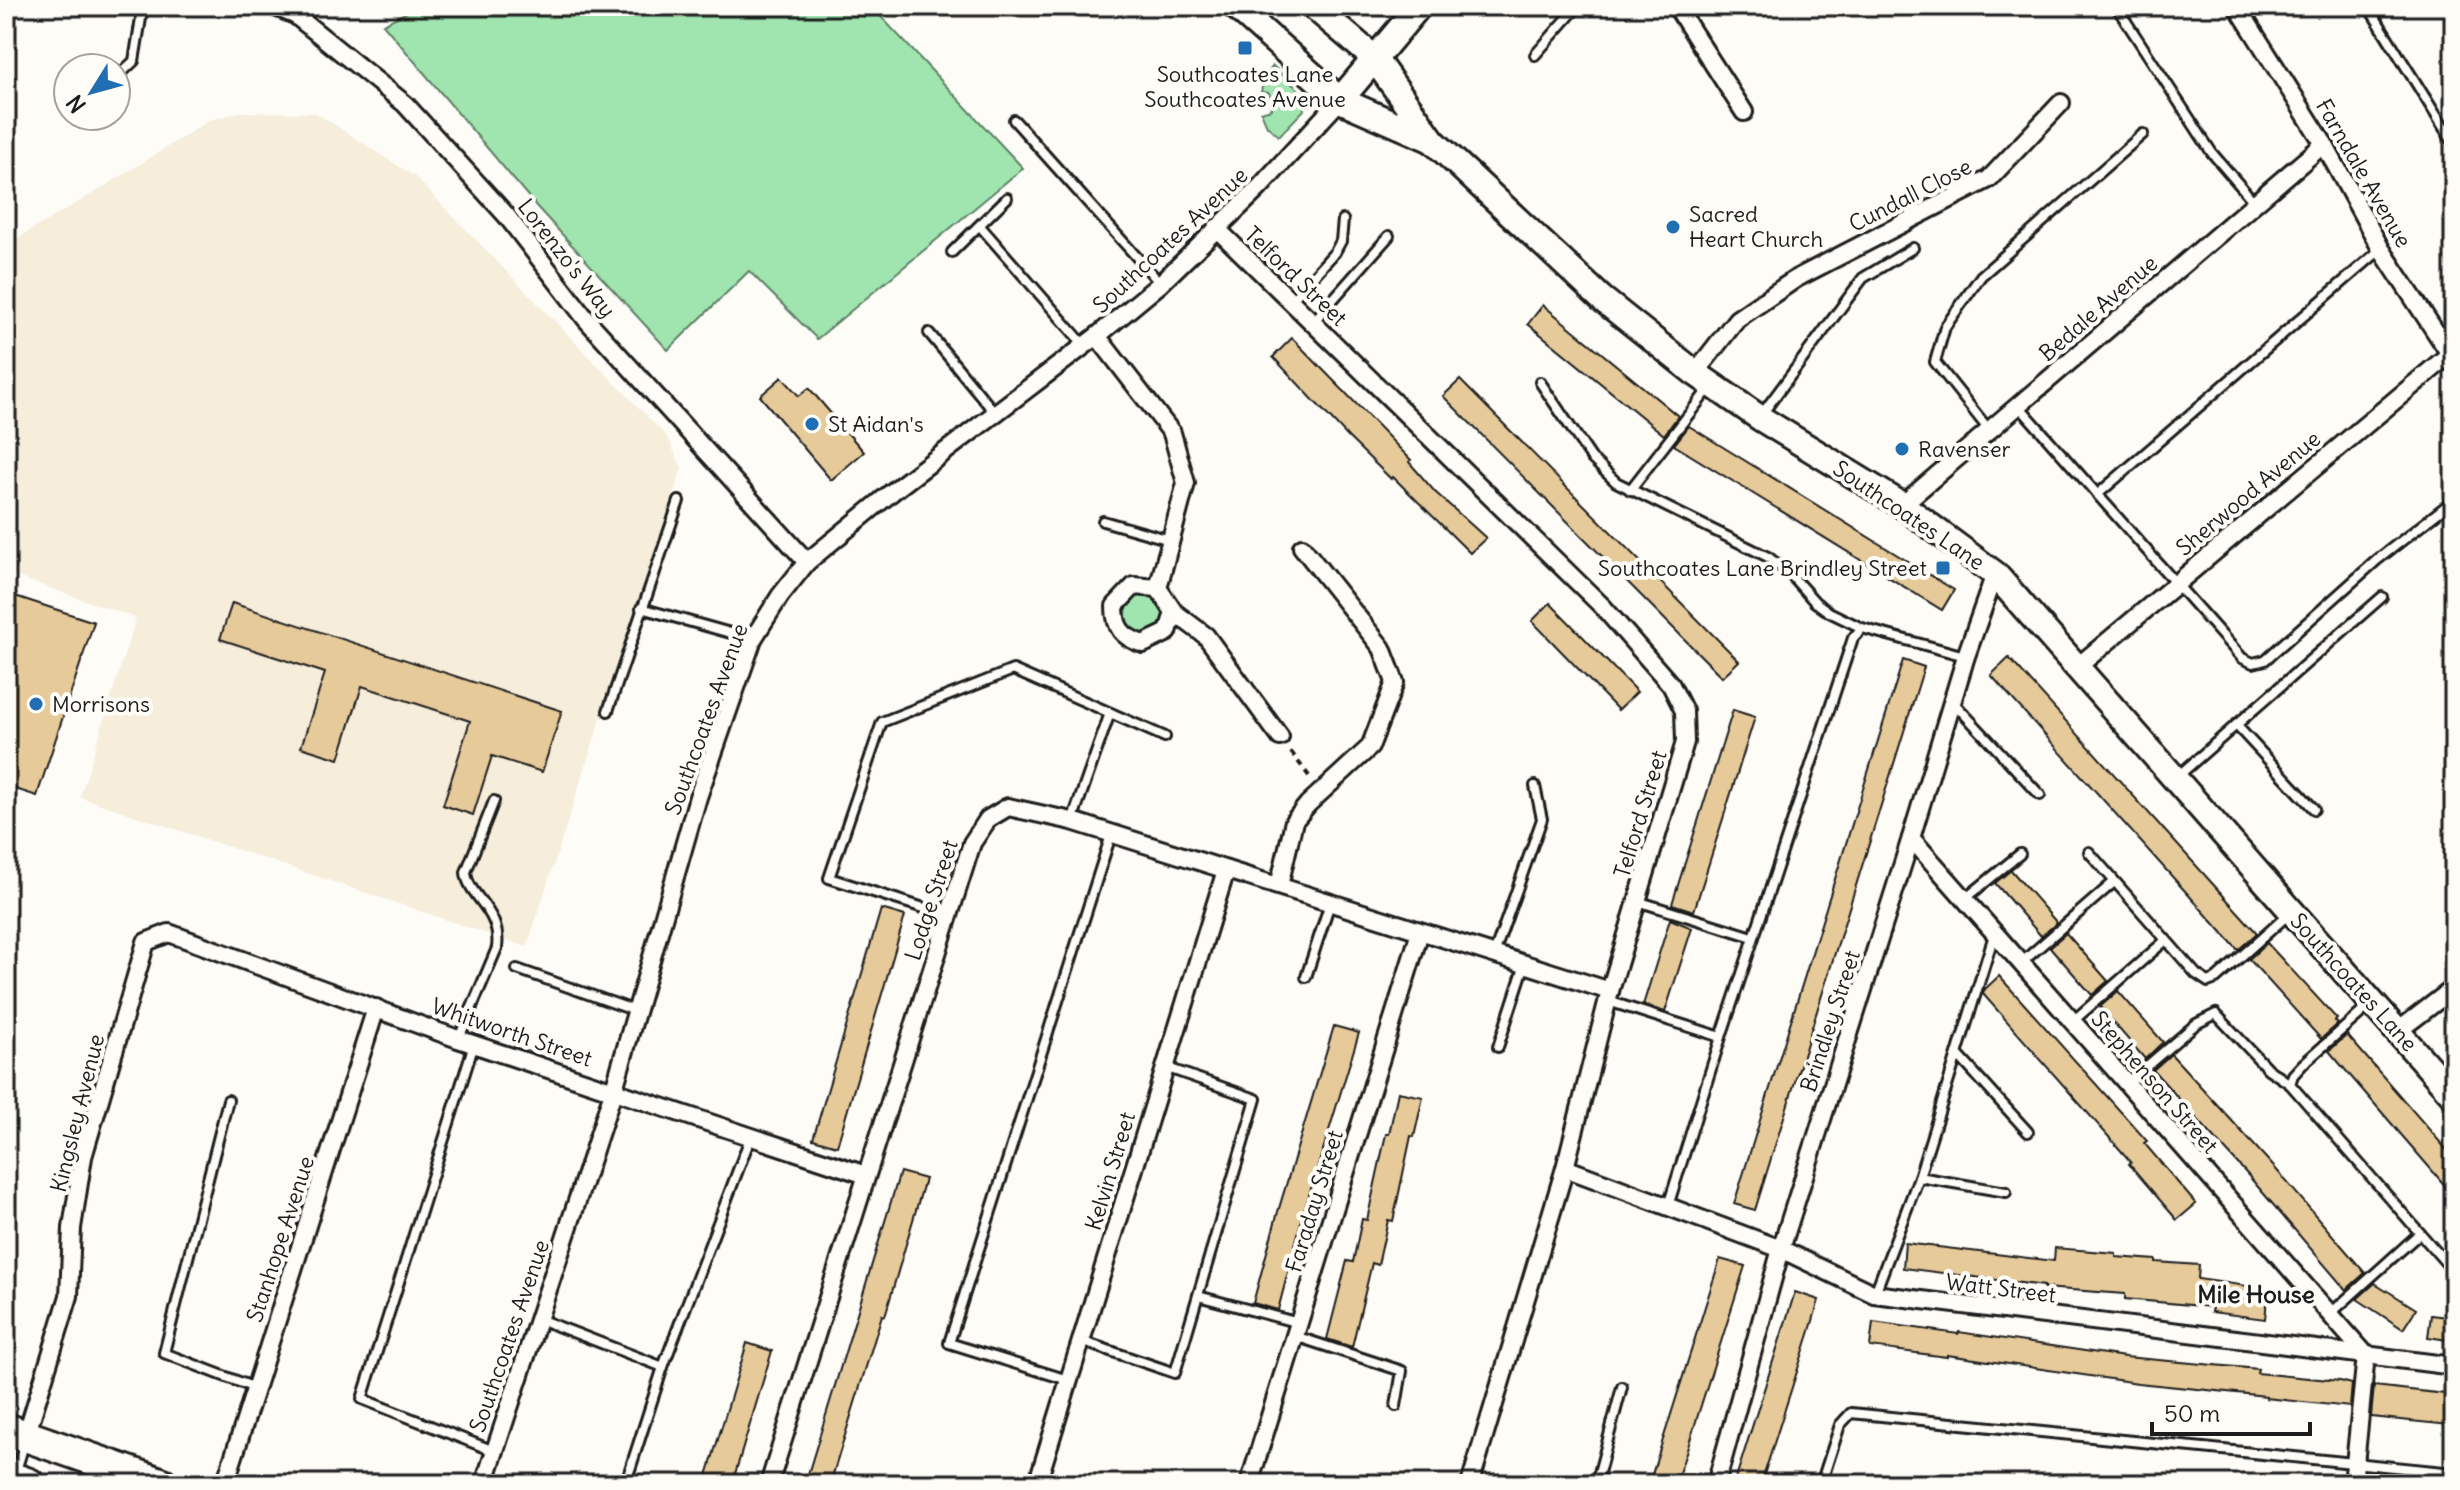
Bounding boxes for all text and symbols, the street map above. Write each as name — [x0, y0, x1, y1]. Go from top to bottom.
marker: Southcoates Lane Southcoates Avenue — [1236, 39, 1254, 57]
north arrow — [52, 52, 132, 132]
place label: Southcoates Lane Southcoates Avenue — [1144, 60, 1346, 113]
text: N — [60, 90, 92, 119]
street label: Farndale Avenue — [2310, 94, 2418, 252]
street label: Cundall Close — [1844, 152, 1976, 238]
street label: Southcoates Avenue — [1087, 161, 1253, 319]
street label: Lorenzo's Way — [512, 193, 622, 323]
place label: Sacred Heart Church — [1689, 200, 1823, 253]
marker: Sacred Heart Church — [1664, 218, 1682, 236]
street label: Telford Street — [1239, 220, 1353, 332]
street label: Bedale Avenue — [2033, 249, 2163, 367]
place label: St Aidan's — [828, 410, 924, 438]
marker: St Aidan's — [803, 415, 821, 433]
street label: Sherwood Avenue — [2170, 425, 2326, 561]
place label: Ravenser — [1918, 435, 2011, 463]
marker: Ravenser — [1893, 440, 1911, 458]
street label: Southcoates Lane — [1828, 454, 1990, 576]
place label: Southcoates Lane Brindley Street — [1598, 554, 1927, 582]
marker: Southcoates Lane Brindley Street — [1934, 559, 1952, 577]
street label: Southcoates Avenue — [658, 620, 754, 818]
place label: Morrisons — [52, 690, 150, 718]
marker: Morrisons — [27, 695, 45, 713]
street label: Telford Street — [1607, 747, 1673, 881]
street label: Lodge Street — [898, 836, 964, 964]
street label: Southcoates Lane — [2284, 907, 2424, 1057]
street label: Brindley Street — [1794, 947, 1866, 1095]
street label: Whitworth Street — [428, 991, 596, 1073]
street label: Stephenson Street — [2085, 1005, 2225, 1159]
street label: Kingsley Avenue — [44, 1031, 110, 1195]
street label: Kelvin Street — [1079, 1109, 1141, 1233]
street label: Faraday Street — [1279, 1127, 1349, 1275]
street label: Stanhope Avenue — [240, 1152, 320, 1326]
street label: Southcoates Avenue — [463, 1236, 555, 1436]
street label: Watt Street — [1944, 1267, 2058, 1309]
district label: Mile House — [2197, 1279, 2315, 1309]
scale bar — [2152, 1386, 2310, 1436]
text: 50 m — [2164, 1398, 2220, 1428]

